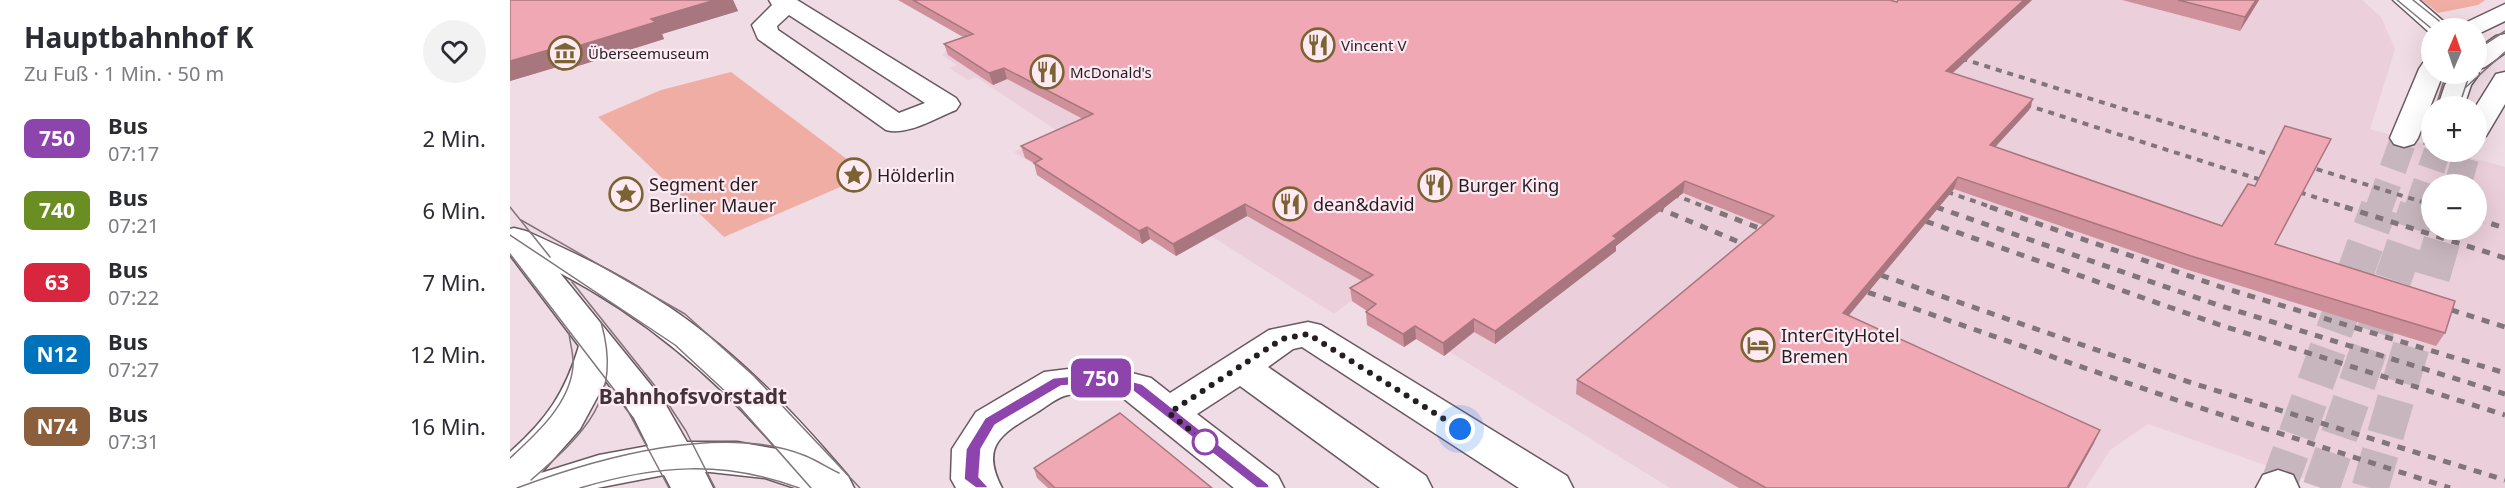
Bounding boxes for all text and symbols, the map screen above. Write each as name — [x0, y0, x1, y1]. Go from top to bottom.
text: Hauptbahnhof K — [24, 18, 254, 56]
north arrow — [2421, 18, 2487, 84]
map controls — [2421, 18, 2487, 240]
button: heart — [423, 20, 486, 83]
restaurant icon: Vincent V — [1300, 27, 1336, 63]
museum icon: Überseemuseum — [547, 35, 583, 71]
place label: Vincent V — [1341, 35, 1406, 55]
place label: Überseemuseum — [588, 43, 709, 63]
restaurant icon: McDonald's — [1029, 54, 1065, 90]
text: Zu Fuß · 1 Min. · 50 m — [24, 60, 224, 87]
place label: McDonald's — [1070, 62, 1152, 82]
button: + — [2421, 96, 2487, 162]
text: Bus — [108, 110, 148, 140]
text: 2 Min. — [423, 123, 486, 153]
text: 750 — [39, 124, 75, 152]
text: 07:17 — [108, 140, 159, 167]
place icon: Hölderlin — [836, 157, 872, 193]
place label: Hölderlin — [877, 163, 955, 187]
restaurant icon: Burger King — [1417, 167, 1453, 203]
place label: Segment der Berliner Mauer — [649, 172, 777, 217]
place label: Burger King — [1458, 173, 1559, 197]
button: − — [2421, 174, 2487, 240]
place icon: Segment der Berliner Mauer — [608, 176, 644, 212]
text: Bus — [108, 182, 148, 212]
restaurant icon: dean&david — [1272, 186, 1308, 222]
place label: dean&david — [1313, 192, 1415, 216]
text: 6 Min. — [423, 195, 486, 225]
text: 740 — [39, 196, 75, 224]
text: 07:21 — [108, 212, 159, 239]
text: Bus — [108, 254, 148, 284]
text: 7 Min. — [423, 267, 486, 297]
text: 63 — [45, 268, 69, 296]
text: 07:22 — [108, 284, 159, 311]
place label: InterCityHotel Bremen — [1781, 323, 1900, 368]
text: Bus — [108, 326, 148, 356]
hotel icon: InterCityHotel Bremen — [1740, 327, 1776, 363]
text: 12 Min. — [410, 339, 486, 369]
text: N12 — [36, 340, 78, 368]
text: 07:27 — [108, 356, 159, 383]
line badge: 750 — [1066, 358, 1136, 398]
text: 750 — [1083, 364, 1119, 392]
district label: Bahnhofsvorstadt — [599, 382, 787, 410]
text: Bus — [108, 398, 148, 428]
text: 16 Min. — [410, 411, 486, 441]
text: N74 — [36, 412, 78, 440]
your location — [1445, 414, 1475, 444]
text: 07:31 — [108, 428, 159, 455]
unlabelled marker — [1192, 429, 1218, 455]

